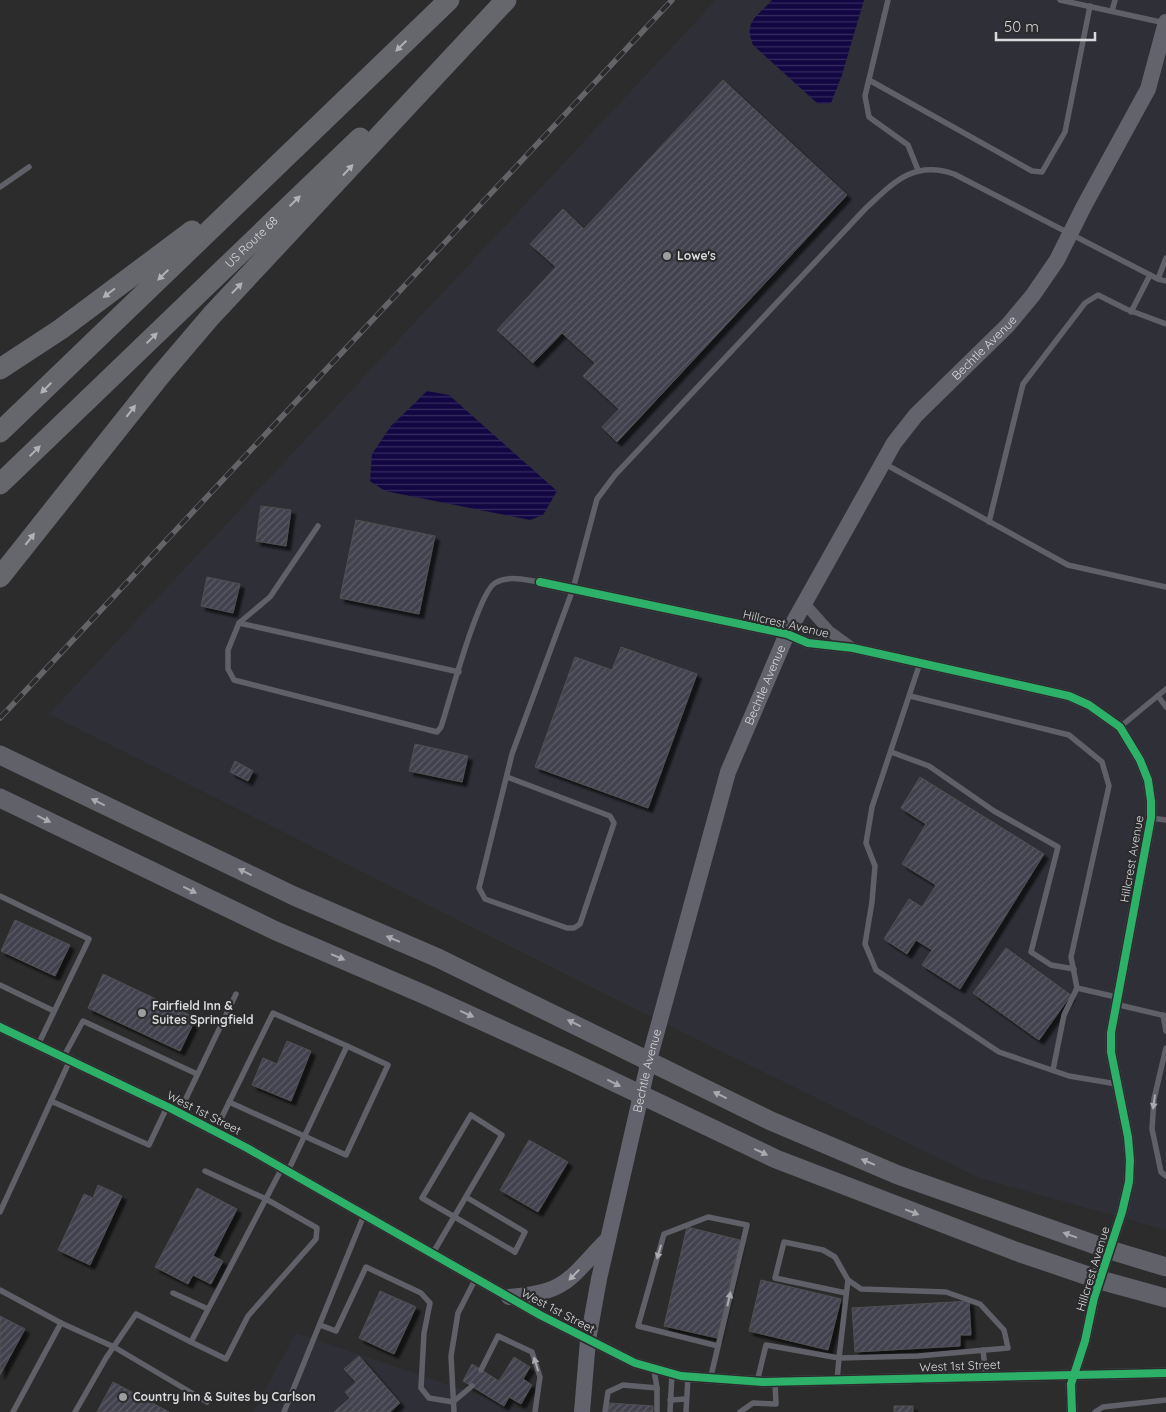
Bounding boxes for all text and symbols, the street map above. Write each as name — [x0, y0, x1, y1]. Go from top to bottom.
scale bar — [996, 10, 1095, 42]
text: 50 m — [1004, 17, 1039, 36]
one-way arrow — [395, 40, 407, 52]
one-way arrow — [342, 164, 354, 176]
one-way arrow — [288, 195, 300, 207]
street label: US Route 68 — [222, 213, 281, 271]
place label: Lowe's — [677, 248, 716, 263]
marker: Lowe's — [661, 250, 673, 262]
one-way arrow — [157, 269, 169, 281]
one-way arrow — [231, 283, 243, 295]
one-way arrow — [102, 288, 116, 298]
street label: Bechtle Avenue — [948, 312, 1020, 383]
one-way arrow — [146, 332, 158, 344]
one-way arrow — [40, 382, 52, 394]
one-way arrow — [126, 405, 137, 418]
one-way arrow — [29, 445, 41, 457]
one-way arrow — [25, 533, 36, 546]
street label: Hillcrest Avenue — [742, 606, 831, 641]
street label: Bechtle Avenue — [741, 642, 788, 727]
one-way arrow — [91, 798, 106, 806]
street label: Hillcrest Avenue — [1116, 814, 1147, 904]
one-way arrow — [37, 815, 51, 823]
one-way arrow — [238, 868, 252, 876]
one-way arrow — [183, 886, 197, 894]
one-way arrow — [386, 934, 400, 942]
one-way arrow — [331, 954, 345, 962]
place label: Fairfield Inn & Suites Springfield — [152, 998, 253, 1027]
marker: Fairfield Inn & Suites Springfield — [136, 1007, 148, 1019]
one-way arrow — [460, 1010, 474, 1018]
one-way arrow — [567, 1019, 581, 1027]
street label: Bechtle Avenue — [629, 1027, 664, 1114]
one-way arrow — [607, 1079, 621, 1087]
street label: West 1st Street — [165, 1087, 244, 1138]
one-way arrow — [713, 1091, 727, 1099]
one-way arrow — [1150, 1094, 1158, 1110]
one-way arrow — [754, 1149, 768, 1157]
one-way arrow — [861, 1158, 875, 1166]
one-way arrow — [905, 1208, 920, 1216]
street label: Hillcrest Avenue — [1072, 1224, 1113, 1313]
one-way arrow — [1062, 1231, 1077, 1239]
one-way arrow — [655, 1244, 663, 1259]
one-way arrow — [568, 1268, 580, 1280]
street label: West 1st Street — [519, 1285, 598, 1336]
one-way arrow — [725, 1291, 733, 1306]
one-way arrow — [532, 1357, 540, 1372]
street label: West 1st Street — [919, 1357, 1001, 1374]
place label: Country Inn & Suites by Carlson — [133, 1389, 316, 1404]
marker: Country Inn & Suites by Carlson — [117, 1391, 129, 1403]

